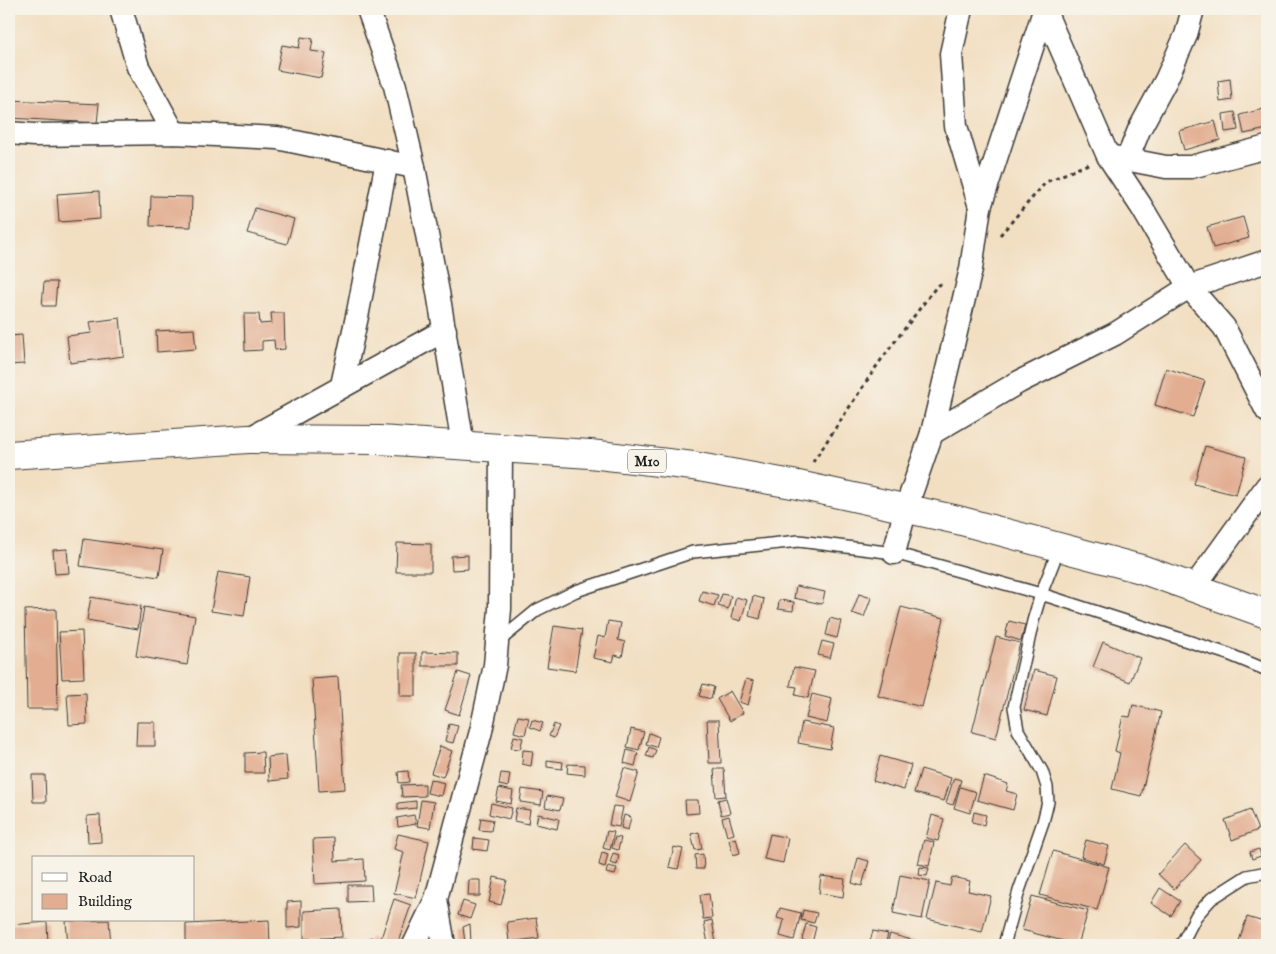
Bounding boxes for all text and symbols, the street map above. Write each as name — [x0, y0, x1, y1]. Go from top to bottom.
road number: M10 — [628, 450, 666, 472]
legend — [32, 856, 195, 922]
text: Road — [78, 868, 113, 887]
text: Building — [78, 892, 133, 911]

